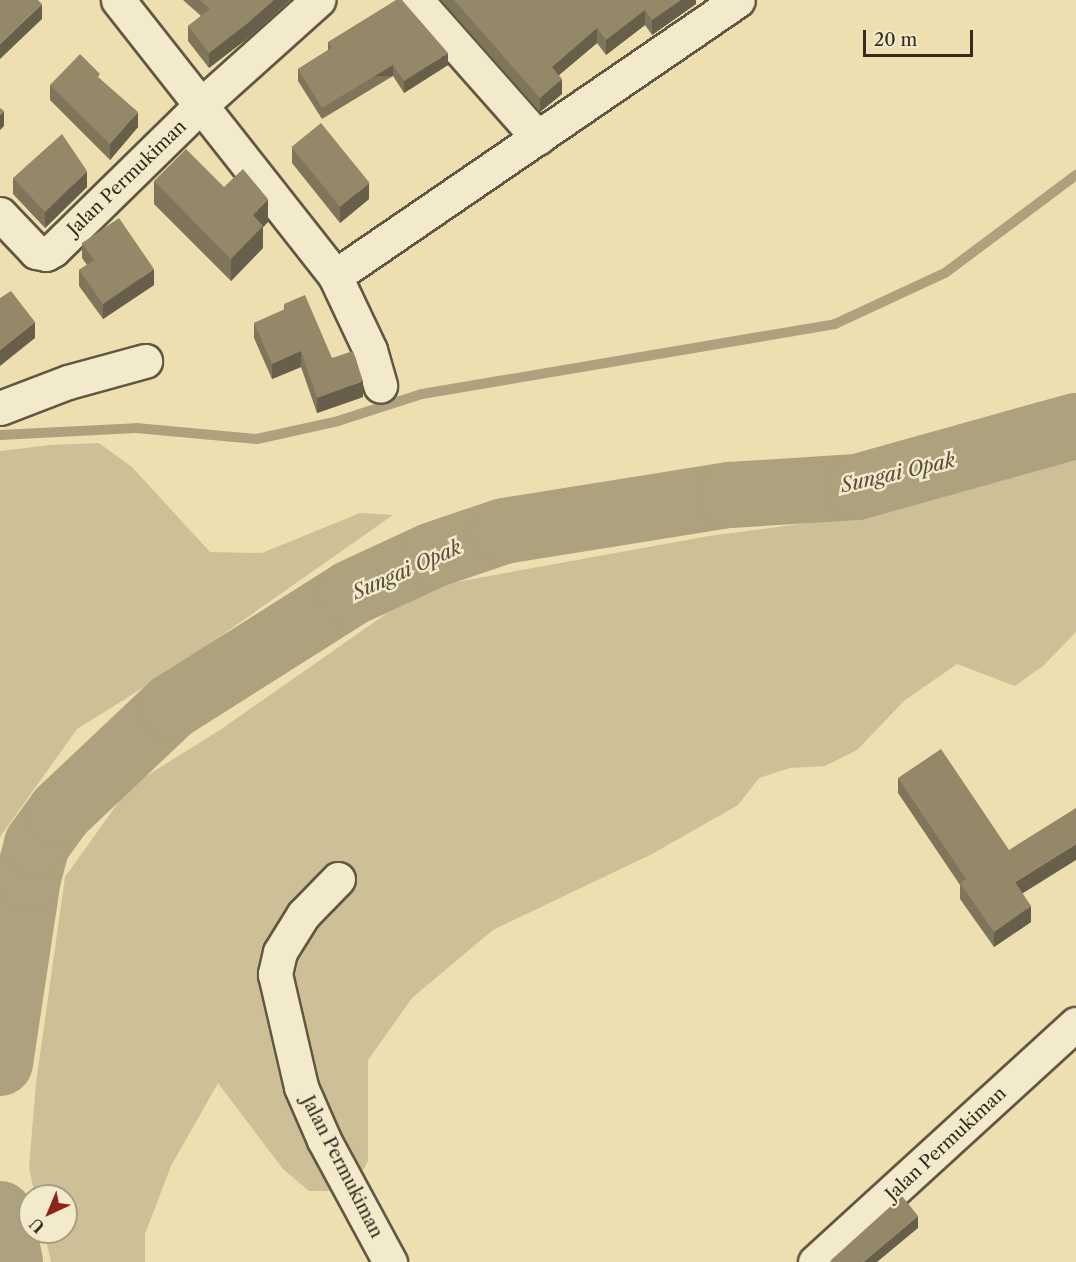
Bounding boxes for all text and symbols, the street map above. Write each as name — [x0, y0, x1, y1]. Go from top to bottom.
scale bar — [866, 18, 976, 56]
text: 20 m — [874, 29, 917, 51]
street label: Jalan Permukiman — [63, 116, 191, 240]
water label: Sungai Opak — [838, 448, 958, 498]
water label: Sungai Opak — [349, 535, 465, 605]
street label: Jalan Permukiman — [881, 1083, 1011, 1205]
street label: Jalan Permukiman — [297, 1092, 387, 1242]
north arrow — [18, 1184, 78, 1244]
text: U — [25, 1214, 49, 1237]

